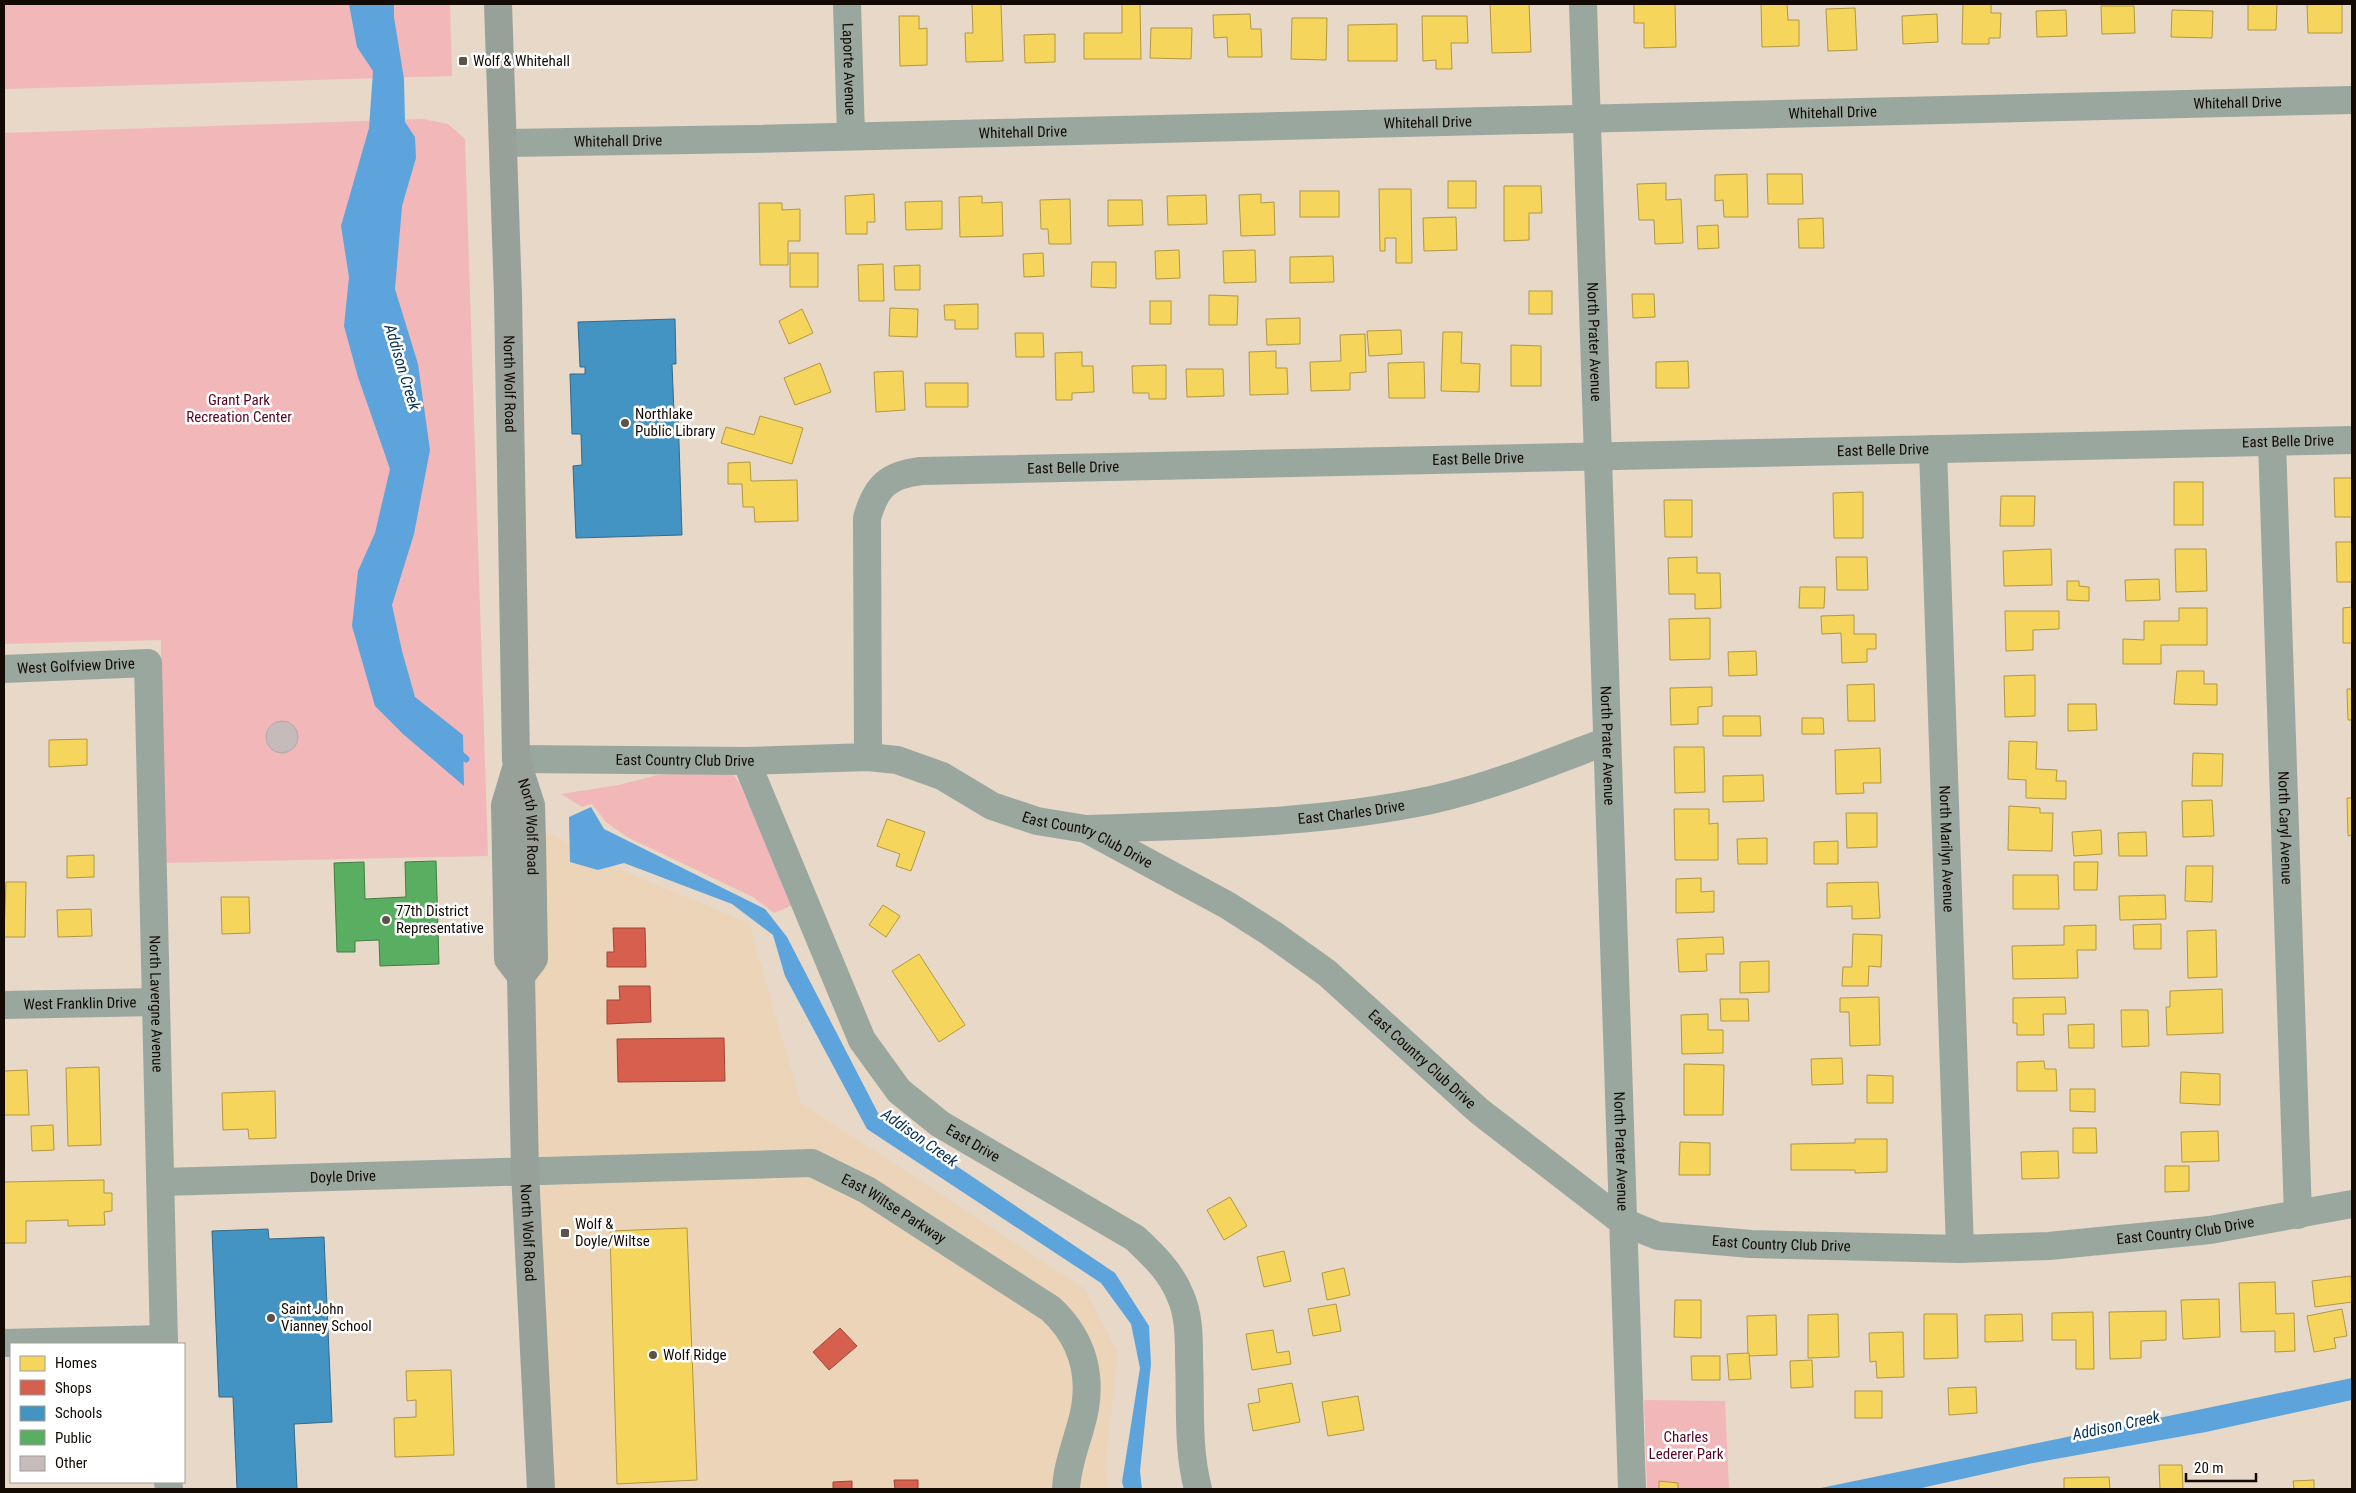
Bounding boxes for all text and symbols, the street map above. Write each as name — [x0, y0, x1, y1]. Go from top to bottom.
street label: Laporte Avenue — [839, 23, 859, 115]
place label: Wolf & Whitehall — [473, 52, 570, 70]
marker: Wolf & Whitehall — [457, 55, 469, 67]
street label: Whitehall Drive — [2193, 93, 2282, 113]
street label: Whitehall Drive — [1788, 103, 1877, 123]
street label: Whitehall Drive — [1383, 112, 1472, 133]
street label: Whitehall Drive — [978, 122, 1067, 142]
street label: Whitehall Drive — [574, 131, 662, 151]
street label: North Prater Avenue — [1583, 282, 1605, 402]
water label: Addison Creek — [380, 321, 425, 413]
street label: North Wolf Road — [500, 335, 519, 433]
park label: Grant Park Recreation Center — [186, 391, 292, 426]
place label: Northlake Public Library — [635, 405, 716, 440]
marker: Northlake Public Library — [619, 417, 631, 429]
street label: East Belle Drive — [2242, 431, 2334, 451]
street label: East Belle Drive — [1837, 440, 1929, 460]
street label: East Belle Drive — [1432, 449, 1524, 469]
street label: East Belle Drive — [1027, 458, 1119, 478]
street label: West Golfview Drive — [17, 655, 135, 677]
street label: North Prater Avenue — [1597, 686, 1618, 806]
street label: East Country Club Drive — [615, 751, 755, 770]
street label: North Caryl Avenue — [2274, 771, 2296, 885]
street label: North Wolf Road — [514, 776, 542, 875]
street label: North Marilyn Avenue — [1935, 785, 1958, 913]
street label: East Charles Drive — [1297, 796, 1406, 828]
street label: East Country Club Drive — [1020, 808, 1155, 872]
place label: 77th District Representative — [396, 902, 484, 937]
marker: 77th District Representative — [380, 914, 392, 926]
street label: North Lavergne Avenue — [145, 935, 167, 1073]
street label: West Franklin Drive — [23, 993, 137, 1014]
street label: East Country Club Drive — [1365, 1006, 1480, 1113]
street label: North Prater Avenue — [1610, 1091, 1632, 1211]
water label: Addison Creek — [877, 1104, 962, 1171]
street label: East Drive — [943, 1121, 1003, 1166]
street label: Doyle Drive — [310, 1167, 376, 1187]
street label: East Wiltse Parkway — [839, 1170, 949, 1248]
street label: North Wolf Road — [517, 1184, 540, 1282]
street label: East Country Club Drive — [2116, 1213, 2256, 1248]
place label: Wolf & Doyle/Wiltse — [575, 1215, 650, 1250]
marker: Wolf & Doyle/Wiltse — [559, 1227, 571, 1239]
street label: East Country Club Drive — [1711, 1232, 1851, 1255]
place label: Saint John Vianney School — [281, 1300, 372, 1335]
marker: Saint John Vianney School — [265, 1312, 277, 1324]
legend — [10, 1343, 185, 1483]
place label: Wolf Ridge — [663, 1346, 727, 1364]
marker: Wolf Ridge — [647, 1349, 659, 1361]
text: Homes — [55, 1354, 97, 1372]
text: Shops — [55, 1379, 92, 1397]
text: Schools — [55, 1404, 102, 1422]
water label: Addison Creek — [2070, 1407, 2163, 1444]
park label: Charles Lederer Park — [1649, 1428, 1724, 1463]
text: Public — [55, 1429, 92, 1447]
scale bar — [2186, 1450, 2256, 1482]
text: Other — [55, 1454, 88, 1472]
text: 20 m — [2194, 1459, 2224, 1477]

